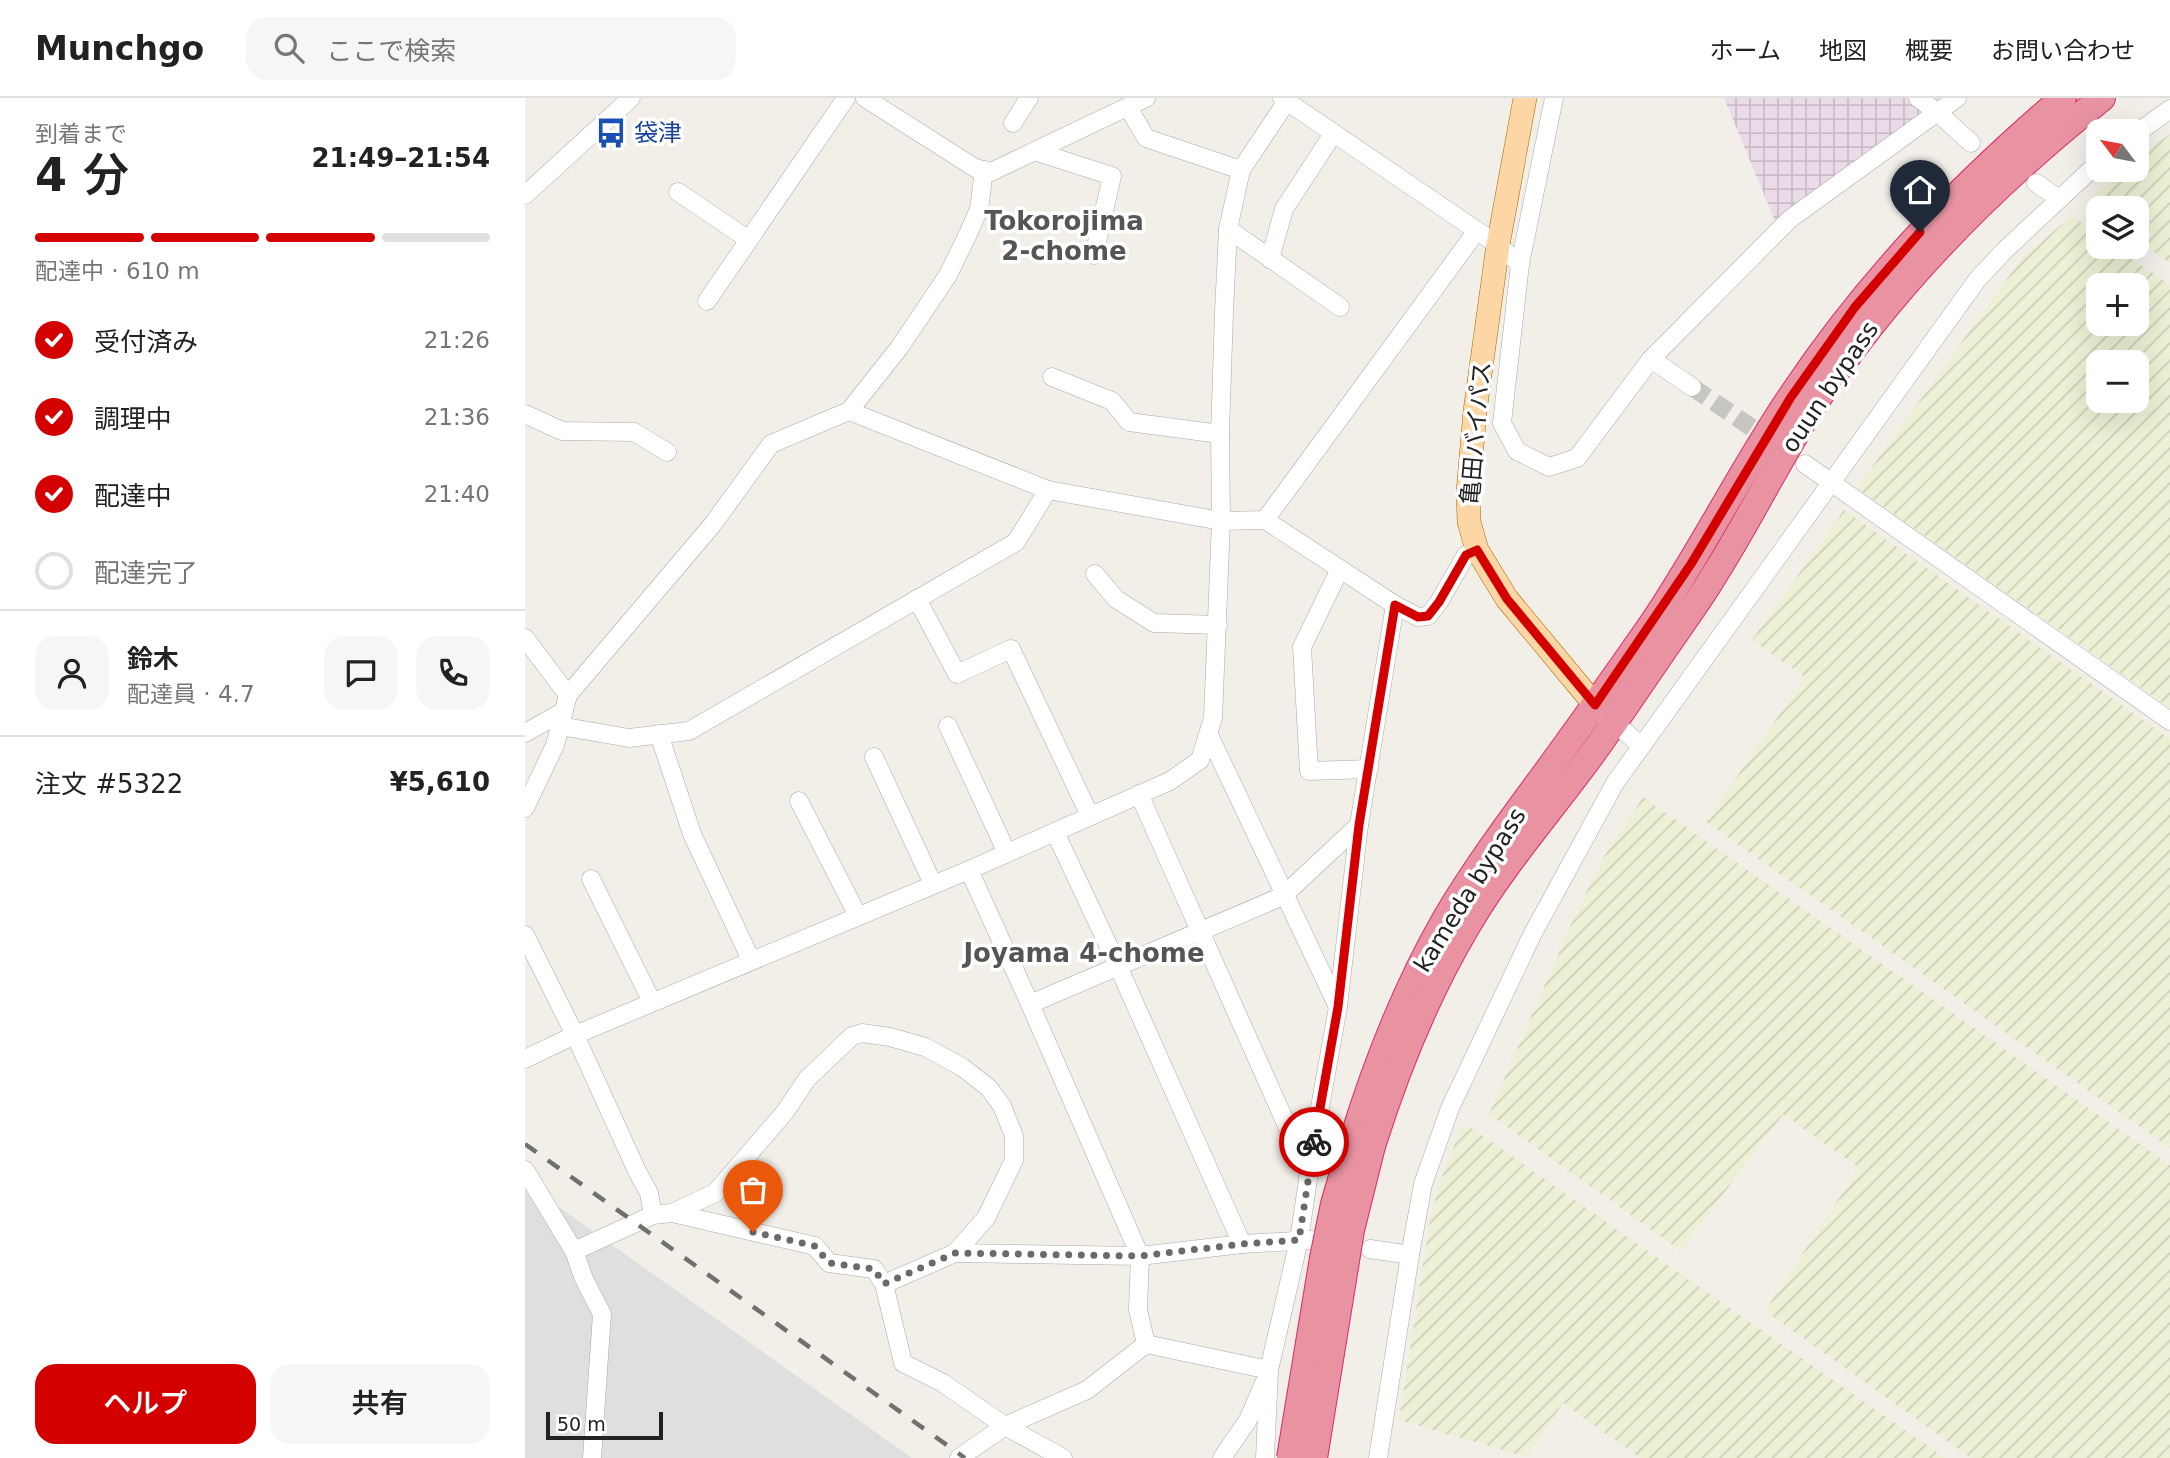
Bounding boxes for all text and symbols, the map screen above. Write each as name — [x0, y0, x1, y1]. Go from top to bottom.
search box — [246, 17, 736, 80]
text: Munchgo — [35, 29, 204, 68]
icon: search — [270, 29, 308, 67]
text: ここで検索 — [326, 36, 456, 66]
text: ホーム — [1710, 37, 1781, 65]
text: 地図 — [1819, 37, 1867, 65]
text: 概要 — [1905, 37, 1953, 65]
text: お問い合わせ — [1991, 37, 2135, 65]
bus stop icon: 袋津 — [594, 116, 628, 150]
place label: 袋津 — [634, 119, 682, 147]
north arrow — [2086, 119, 2149, 182]
map controls — [2086, 119, 2149, 413]
text: 到着まで — [35, 121, 127, 147]
text: 21:49–21:54 — [311, 143, 490, 173]
text: 4 分 — [35, 148, 129, 202]
pin — [1890, 160, 1950, 232]
icon: home — [1901, 171, 1939, 209]
button: layers — [2086, 196, 2149, 259]
district label: Tokorojima 2-chome — [984, 206, 1144, 266]
text: 配達中 · 610 m — [35, 258, 200, 284]
button: + — [2086, 273, 2149, 336]
street label: ouun bypass — [1776, 316, 1884, 458]
icon: check — [35, 321, 73, 359]
text: 受付済み — [94, 327, 198, 357]
text: 21:26 — [424, 327, 490, 353]
button: − — [2086, 350, 2149, 413]
street label: 亀田バイパス — [1456, 360, 1496, 506]
icon: check — [35, 398, 73, 436]
text: 調理中 — [94, 404, 172, 434]
text: 21:36 — [424, 404, 490, 430]
icon: check — [35, 475, 73, 513]
text: 配達中 — [94, 481, 172, 511]
text: 21:40 — [424, 481, 490, 507]
text: 配達完了 — [94, 558, 198, 588]
button: person — [35, 636, 109, 710]
button: chat — [324, 636, 398, 710]
button: phone — [416, 636, 490, 710]
text: 鈴木 — [127, 644, 179, 674]
text: 配達員 · 4.7 — [127, 681, 255, 707]
text: ¥5,610 — [390, 767, 490, 797]
text: 注文 #5322 — [35, 769, 183, 799]
street label: kameda bypass — [1408, 803, 1532, 977]
district label: Joyama 4-chome — [961, 938, 1205, 968]
courier — [1279, 1107, 1349, 1177]
icon: bike — [1295, 1123, 1333, 1161]
pin — [723, 1160, 783, 1232]
icon: bag — [734, 1171, 772, 1209]
button: ヘルプ — [35, 1364, 256, 1444]
button: 共有 — [270, 1364, 490, 1444]
scale bar — [546, 1409, 663, 1441]
text: 50 m — [557, 1413, 606, 1435]

